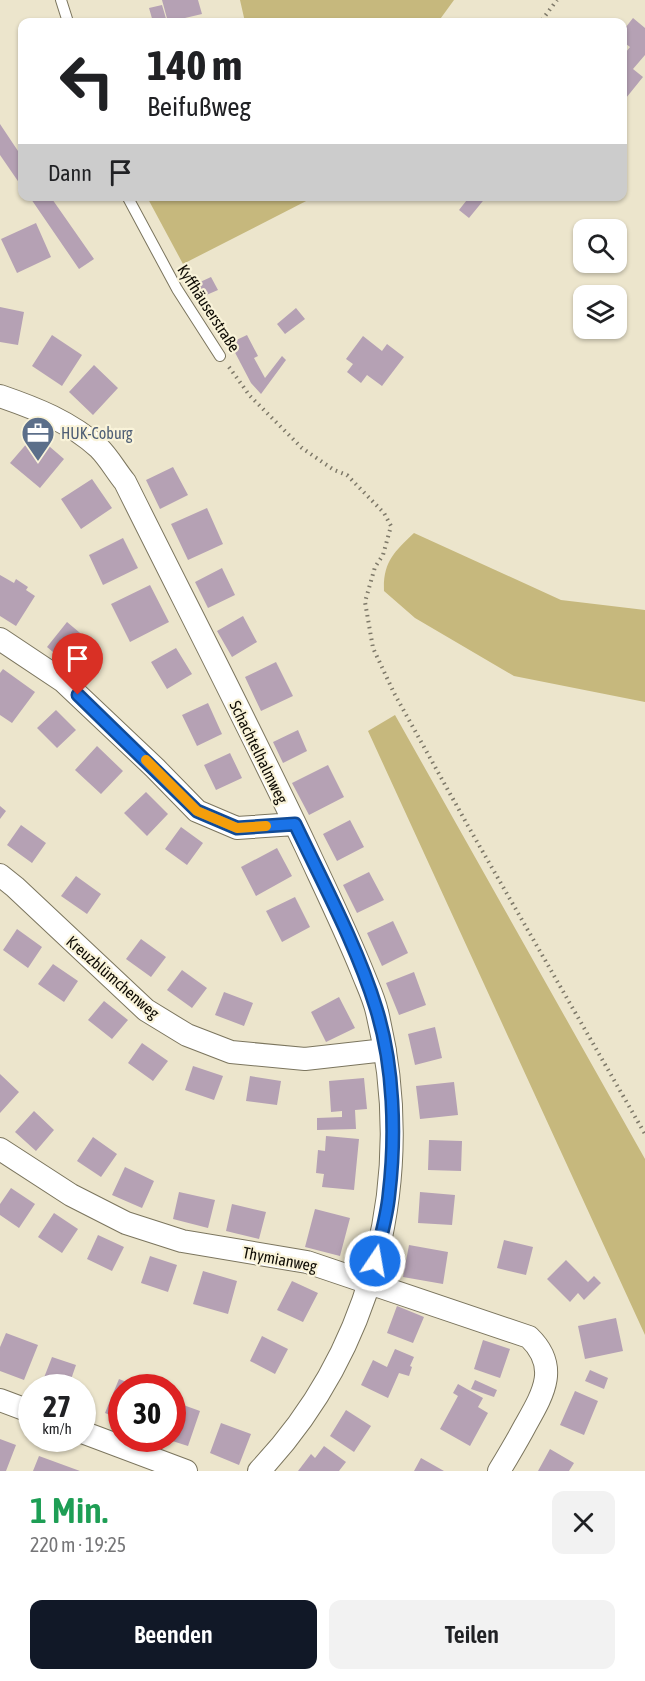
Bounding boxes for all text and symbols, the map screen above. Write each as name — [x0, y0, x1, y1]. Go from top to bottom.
text: 140 m — [147, 41, 242, 89]
icon: left — [48, 42, 126, 120]
text: Beifußweg — [147, 91, 251, 122]
icon: arrive — [104, 156, 137, 189]
text: Dann — [48, 160, 92, 186]
map controls — [573, 219, 627, 339]
button: search — [573, 219, 627, 273]
street label: Kyffhäuserstraße — [173, 261, 244, 355]
button: layers — [573, 285, 627, 339]
office icon: HUK-Coburg — [20, 415, 56, 462]
place label: HUK-Coburg — [61, 424, 133, 443]
pin — [52, 633, 103, 695]
icon: arrive — [61, 642, 94, 675]
street label: Schachtelhalmweg — [225, 698, 292, 807]
street label: Kreuzblümchenweg — [62, 932, 163, 1023]
position arrow — [343, 1229, 407, 1293]
street label: Thymianweg — [241, 1243, 319, 1276]
speed limit sign: 30 — [108, 1374, 186, 1452]
text: 27 — [43, 1389, 71, 1423]
text: km/h — [42, 1420, 72, 1437]
text: 1 Min. — [30, 1489, 108, 1531]
button: close — [552, 1491, 615, 1554]
text: 220 m · 19:25 — [30, 1533, 126, 1556]
button: Beenden — [30, 1600, 317, 1669]
button: Teilen — [329, 1600, 615, 1669]

